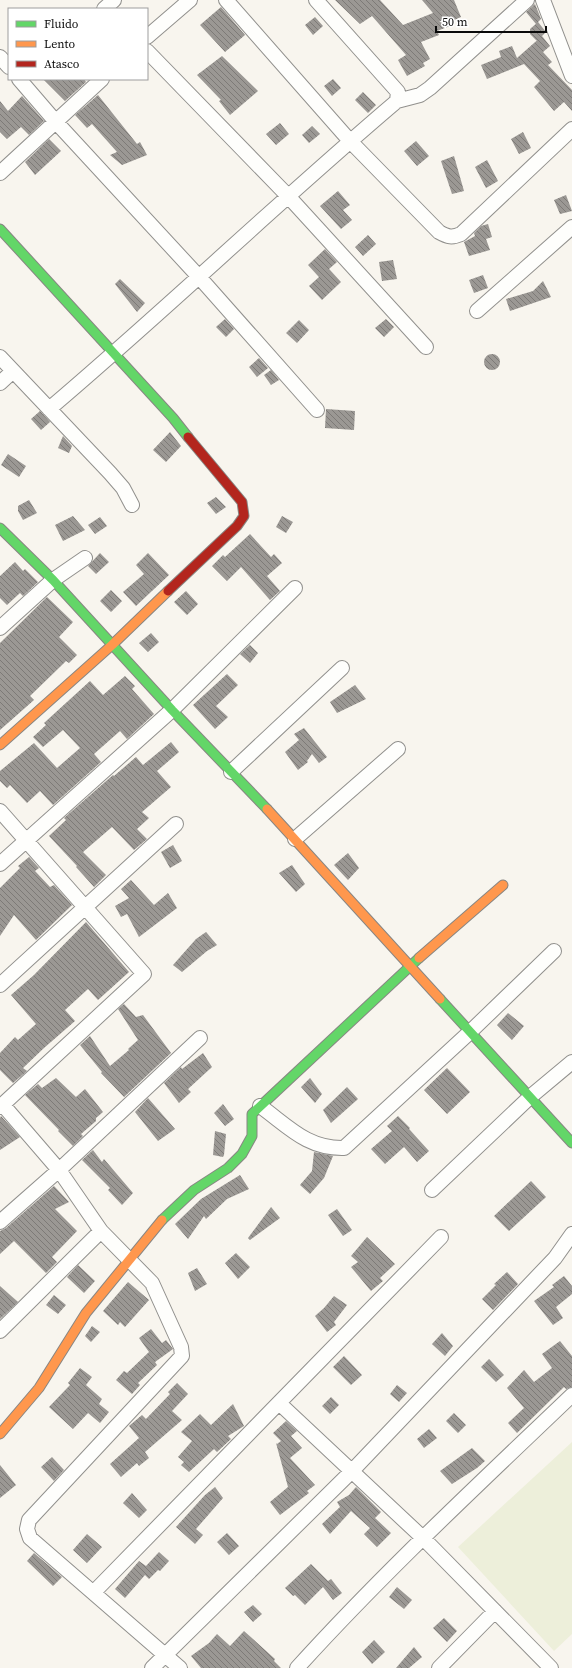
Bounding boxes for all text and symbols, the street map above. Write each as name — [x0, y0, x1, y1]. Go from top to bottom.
legend — [8, 8, 148, 80]
scale bar — [436, 8, 546, 34]
text: 50 m — [442, 14, 468, 30]
text: Fluido — [44, 16, 79, 32]
text: Lento — [44, 36, 75, 52]
text: Atasco — [44, 56, 80, 72]

